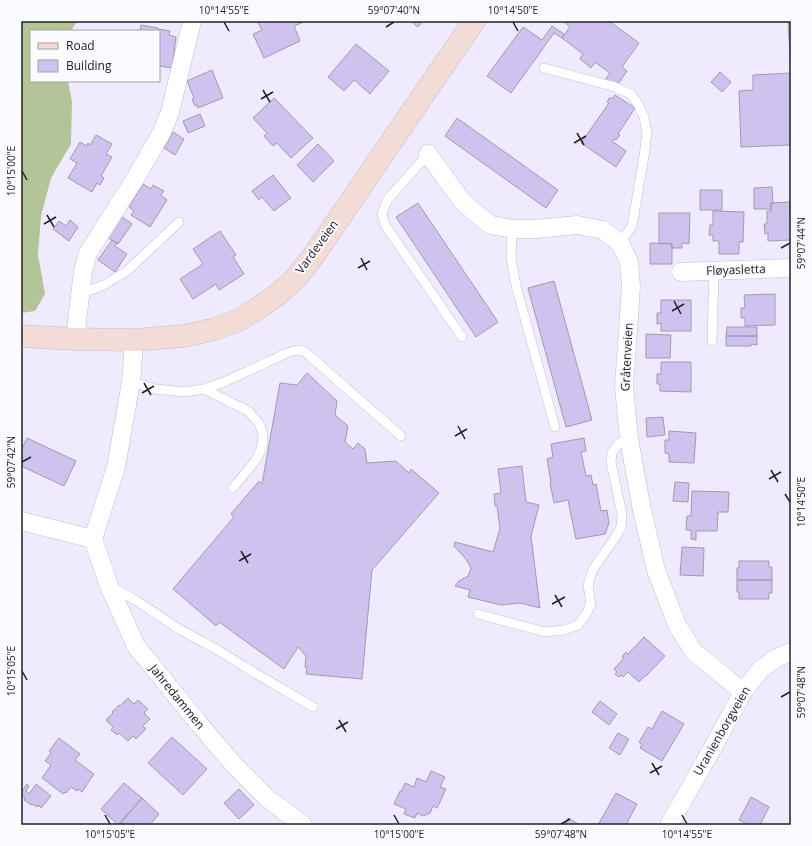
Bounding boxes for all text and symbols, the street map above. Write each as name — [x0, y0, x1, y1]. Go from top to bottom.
text: 10°14'55"E — [199, 3, 249, 17]
text: 59°07'40"N — [368, 3, 420, 17]
text: 10°14'50"E — [488, 3, 538, 17]
legend — [30, 30, 160, 82]
text: Road — [66, 37, 95, 54]
text: Building — [66, 57, 112, 74]
text: 10°15'00"E — [4, 146, 18, 196]
street label: Vardeveien — [291, 216, 342, 277]
text: 59°07'44"N — [794, 217, 808, 269]
street label: Fløyasletta — [706, 260, 766, 279]
street label: Gråtenveien — [616, 322, 637, 392]
text: 59°07'42"N — [4, 436, 18, 488]
text: 10°14'50"E — [794, 477, 808, 527]
text: 10°15'05"E — [4, 646, 18, 696]
street label: Jahredammen — [145, 660, 209, 733]
text: 59°07'48"N — [794, 666, 808, 718]
street label: Uranienborgveien — [689, 683, 754, 779]
text: 10°15'05"E — [85, 827, 135, 841]
text: 10°15'00"E — [374, 827, 424, 841]
text: 59°07'48"N — [535, 827, 587, 841]
text: 10°14'55"E — [662, 827, 712, 841]

